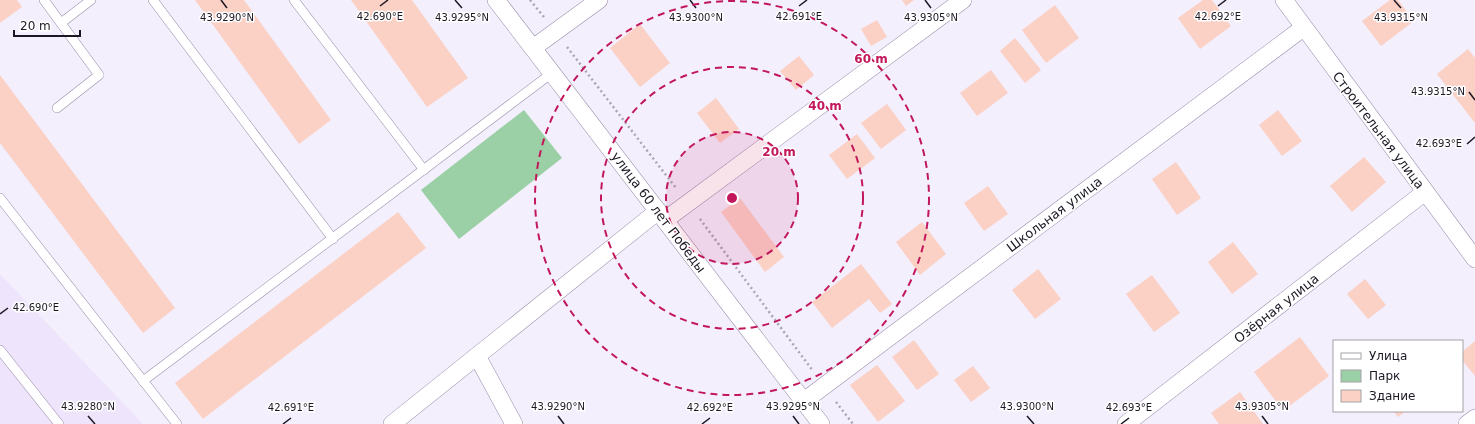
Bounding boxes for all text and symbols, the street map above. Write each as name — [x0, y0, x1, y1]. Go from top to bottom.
text: 42.690°E — [357, 11, 403, 22]
text: 42.691°E — [776, 11, 822, 22]
text: 42.692°E — [1195, 11, 1241, 22]
scale bar — [14, 12, 80, 38]
text: 43.9290°N — [200, 12, 254, 23]
text: 43.9295°N — [435, 12, 489, 23]
text: 43.9300°N — [669, 12, 723, 23]
text: 43.9305°N — [904, 12, 958, 23]
text: 43.9315°N — [1374, 12, 1428, 23]
text: 20 m — [20, 19, 51, 33]
text: 60 m — [854, 52, 888, 66]
street label: Строительная улица — [1330, 69, 1427, 192]
text: 43.9315°N — [1411, 86, 1465, 97]
text: 40 m — [808, 99, 842, 113]
text: 42.693°E — [1416, 138, 1462, 149]
text: 20 m — [762, 145, 796, 159]
street label: улица 60 лет Победы — [608, 149, 709, 276]
street label: Школьная улица — [1004, 174, 1105, 255]
centre of rings — [725, 191, 739, 205]
street label: Озёрная улица — [1231, 271, 1322, 346]
text: 42.690°E — [13, 302, 59, 313]
legend — [1333, 340, 1463, 412]
text: Улица — [1369, 349, 1407, 363]
text: Парк — [1369, 369, 1400, 383]
text: Здание — [1369, 389, 1415, 403]
text: 43.9280°N — [61, 401, 115, 412]
text: 43.9290°N — [531, 401, 585, 412]
text: 43.9295°N — [766, 401, 820, 412]
text: 43.9300°N — [1000, 401, 1054, 412]
text: 43.9305°N — [1235, 401, 1289, 412]
text: 42.691°E — [268, 402, 314, 413]
text: 42.692°E — [687, 402, 733, 413]
text: 42.693°E — [1106, 402, 1152, 413]

